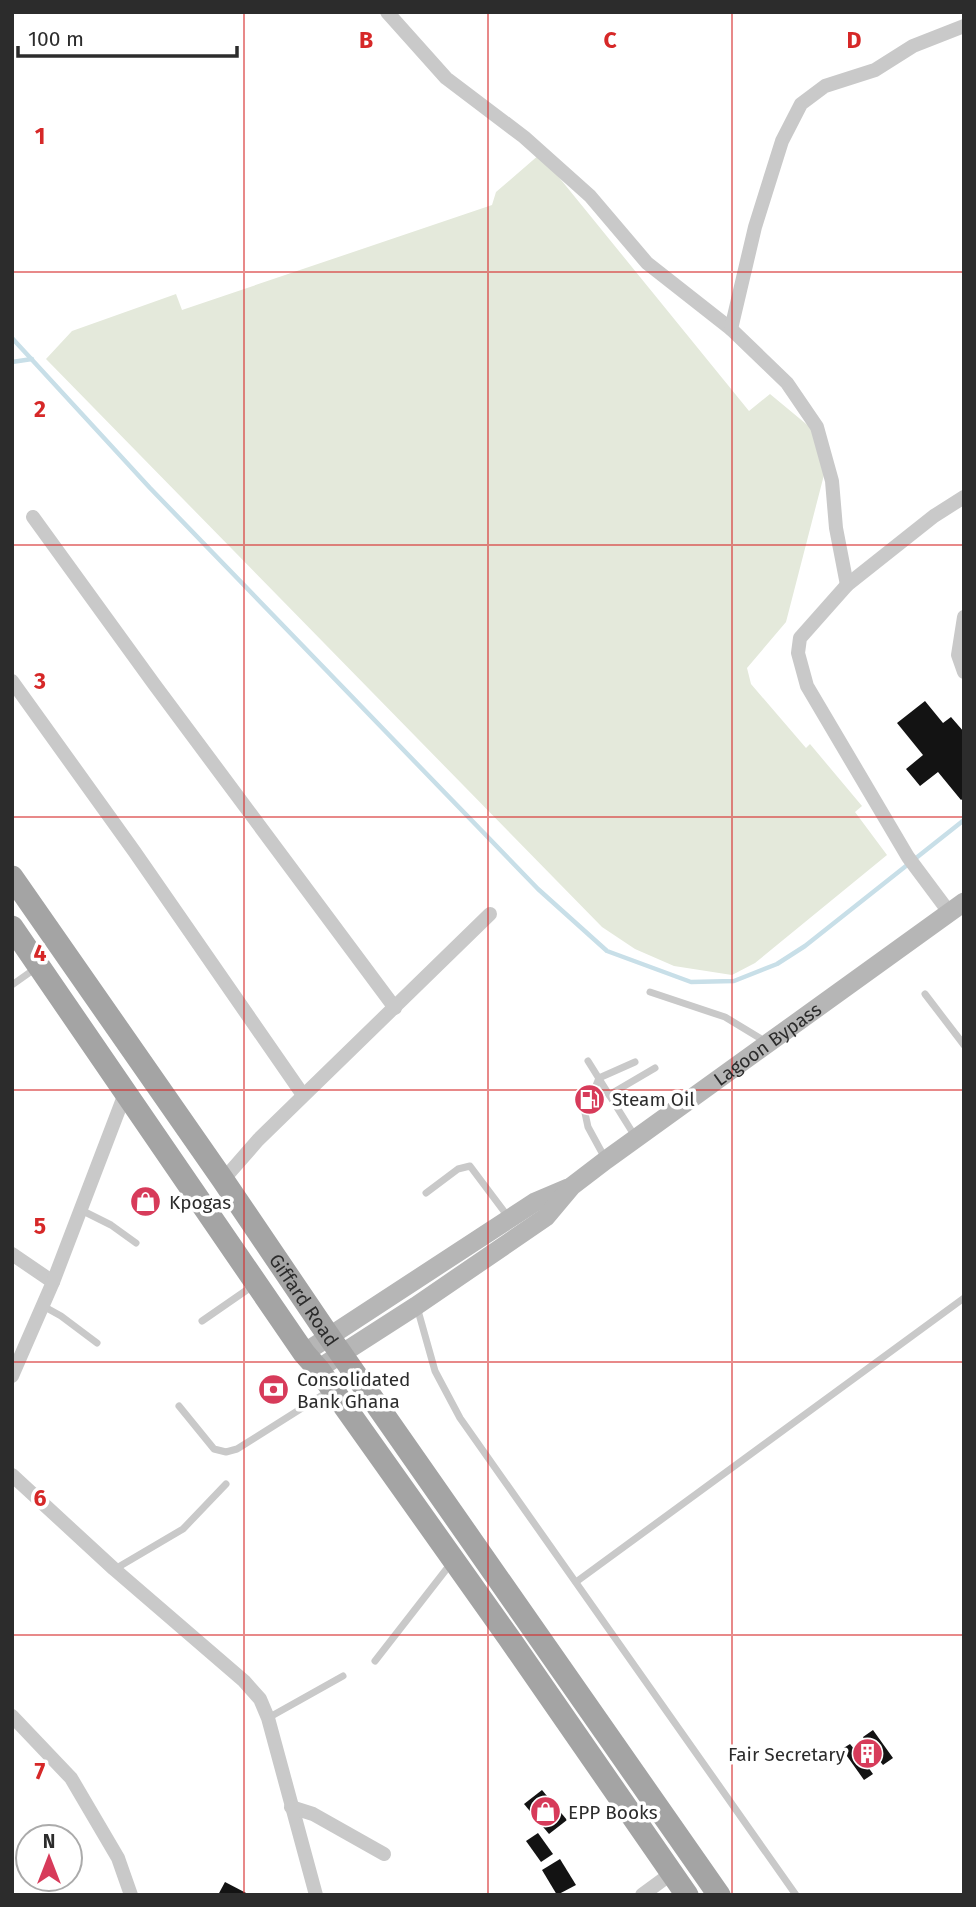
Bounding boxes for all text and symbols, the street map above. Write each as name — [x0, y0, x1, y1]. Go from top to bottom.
scale bar — [18, 14, 236, 58]
text: 100 m — [28, 26, 84, 52]
text: B — [359, 26, 373, 54]
text: C — [603, 26, 617, 54]
text: D — [847, 26, 862, 54]
text: 1 — [35, 122, 45, 150]
text: 2 — [34, 395, 46, 423]
text: 3 — [33, 667, 46, 695]
text: 4 — [34, 939, 47, 967]
street label: Lagoon Bypass — [709, 997, 826, 1090]
fuel station icon: Steam Oil — [572, 1082, 606, 1116]
place label: Steam Oil — [612, 1088, 695, 1111]
shop icon: Kpogas — [129, 1185, 163, 1219]
place label: Kpogas — [169, 1191, 231, 1214]
text: 5 — [34, 1212, 46, 1240]
street label: Giffard Road — [265, 1249, 344, 1351]
place label: Consolidated Bank Ghana — [297, 1368, 410, 1413]
bank icon: Consolidated Bank Ghana — [257, 1373, 291, 1407]
text: 6 — [34, 1484, 47, 1512]
building icon: Fair Secretary — [851, 1737, 885, 1771]
place label: Fair Secretary — [728, 1743, 846, 1766]
text: 7 — [35, 1757, 46, 1785]
shop icon: EPP Books — [528, 1795, 562, 1829]
place label: EPP Books — [568, 1801, 658, 1824]
north arrow — [14, 1823, 84, 1893]
text: N — [43, 1830, 55, 1853]

